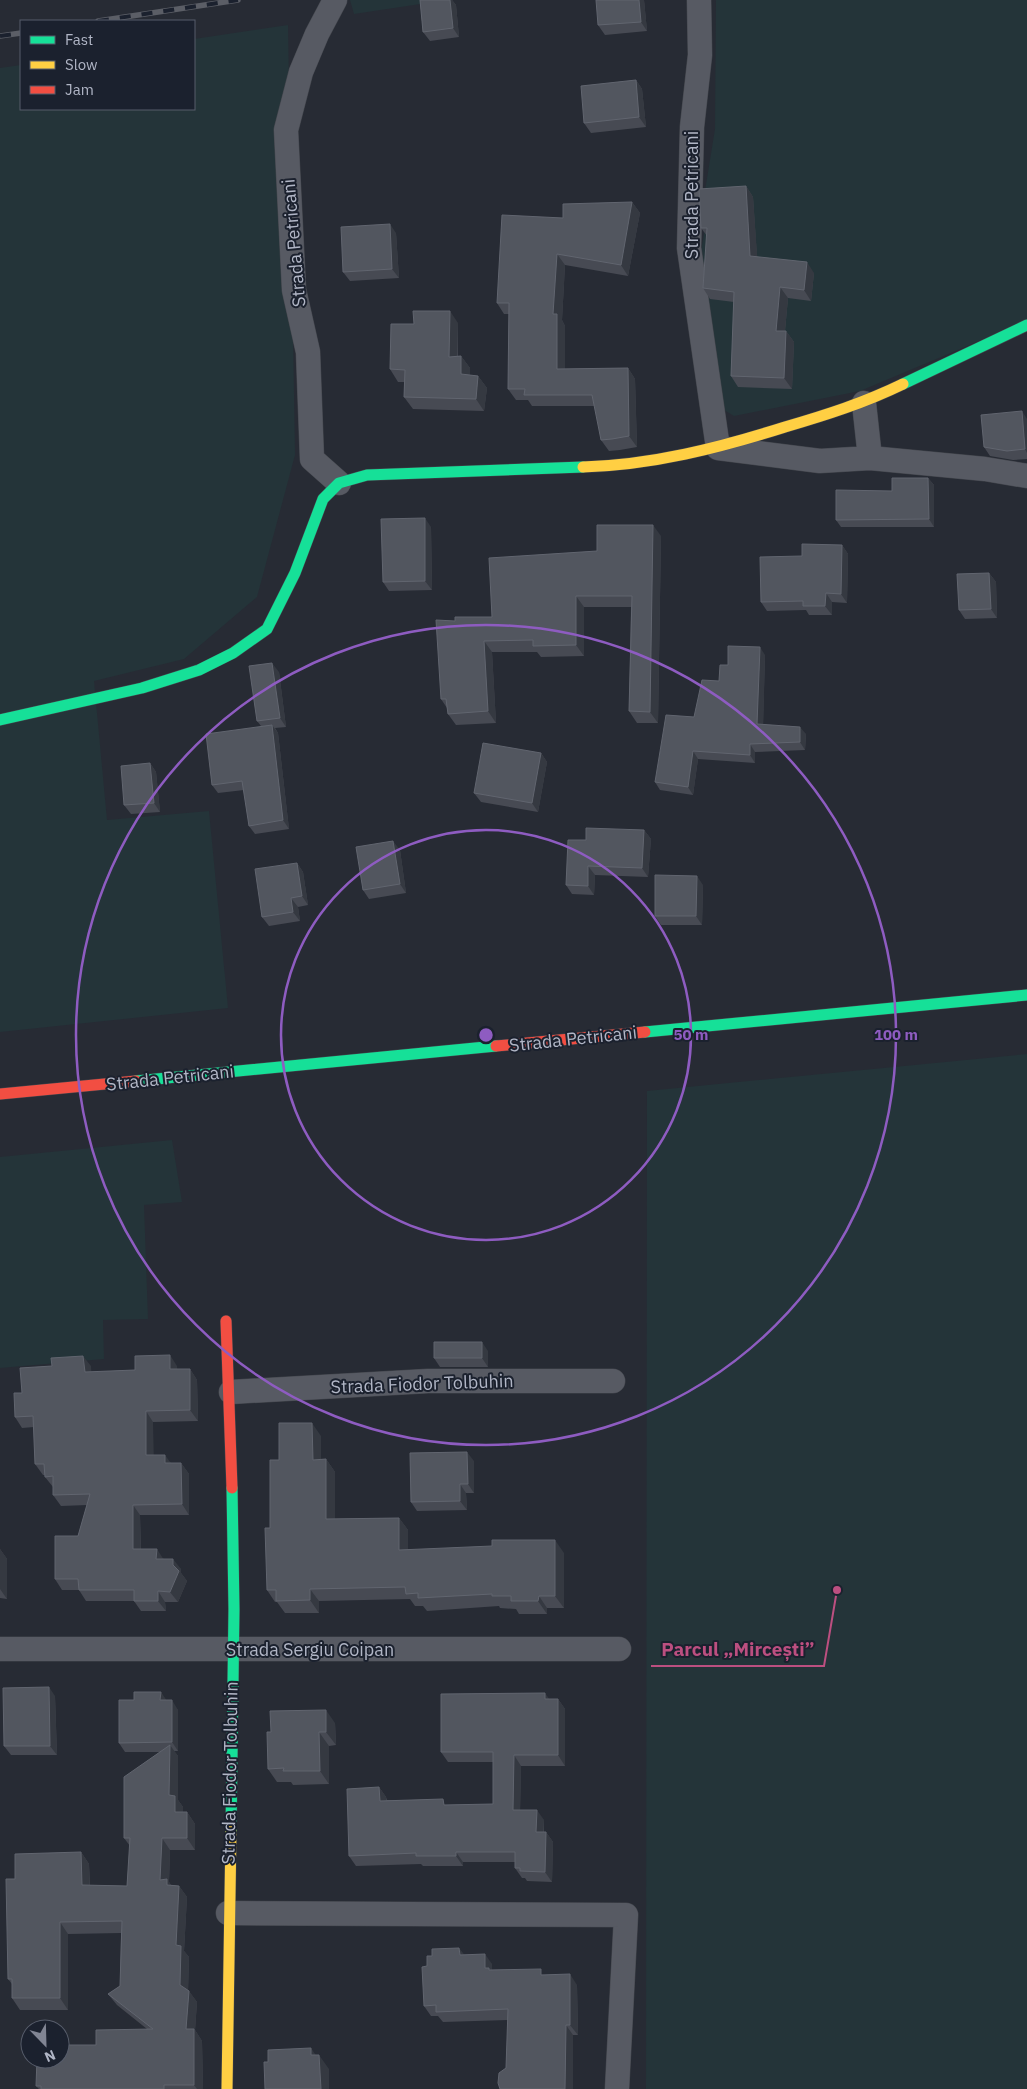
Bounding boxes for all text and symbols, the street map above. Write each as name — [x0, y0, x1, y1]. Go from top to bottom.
legend — [20, 20, 195, 110]
text: Fast — [65, 30, 93, 49]
text: Slow — [65, 55, 98, 74]
text: Jam — [65, 80, 94, 99]
street label: Strada Petricani — [680, 131, 703, 259]
street label: Strada Petricani — [276, 178, 311, 308]
street label: Strada Petricani — [508, 1020, 638, 1057]
text: 50 m — [674, 1025, 708, 1044]
text: 100 m — [874, 1025, 918, 1044]
centre of rings — [477, 1026, 495, 1044]
street label: Strada Petricani — [105, 1059, 235, 1096]
street label: Strada Fiodor Tolbuhin — [330, 1369, 514, 1398]
callout: Parcul „Mircești” — [651, 1632, 824, 1666]
text: Parcul „Mircești” — [661, 1637, 815, 1661]
street label: Strada Sergiu Coipan — [226, 1638, 394, 1661]
street label: Strada Fiodor Tolbuhin — [216, 1681, 243, 1865]
north arrow — [20, 2019, 70, 2069]
text: N — [42, 2046, 58, 2066]

